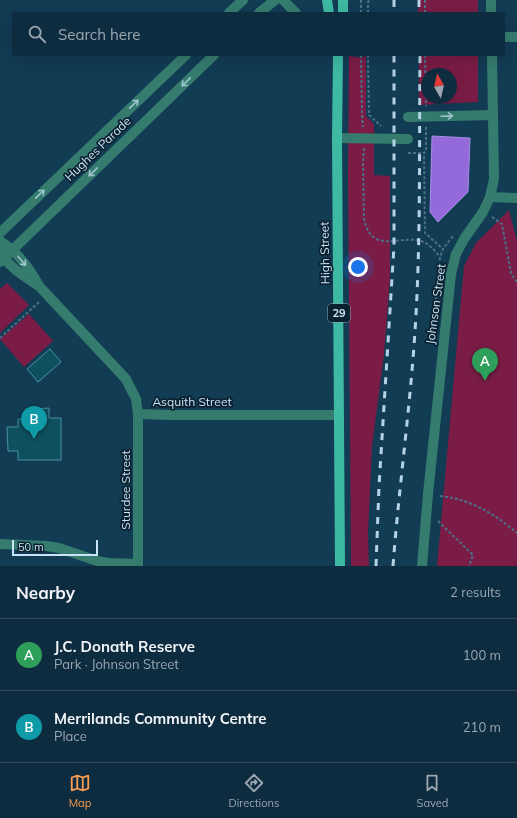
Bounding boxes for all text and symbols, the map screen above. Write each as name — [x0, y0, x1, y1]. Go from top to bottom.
search box — [12, 12, 505, 56]
icon: search — [26, 23, 48, 45]
text: Search here — [58, 25, 140, 44]
north arrow — [421, 68, 457, 104]
one-way arrow — [181, 77, 191, 87]
one-way arrow — [129, 99, 139, 109]
street label: Hughes Parade — [62, 113, 134, 184]
one-way arrow — [440, 113, 453, 120]
one-way arrow — [88, 167, 98, 177]
one-way arrow — [35, 189, 45, 199]
street label: High Street — [316, 222, 333, 284]
one-way arrow — [18, 256, 27, 267]
your location — [348, 257, 368, 277]
street label: Johnson Street — [422, 263, 449, 345]
road number: 29 — [328, 304, 350, 322]
pin: A — [472, 348, 498, 381]
street label: Asquith Street — [152, 394, 232, 409]
pin: B — [21, 406, 47, 439]
street label: Sturdee Street — [118, 450, 133, 530]
scale bar — [12, 538, 98, 557]
text: 50 m — [18, 540, 44, 554]
text: Nearby — [16, 582, 75, 603]
text: 2 results — [450, 584, 501, 600]
text: J.C. Donath Reserve — [54, 637, 195, 656]
text: A — [24, 647, 34, 663]
text: 100 m — [463, 647, 501, 663]
text: Park · Johnson Street — [54, 656, 179, 672]
text: Merrilands Community Centre — [54, 709, 266, 728]
text: B — [25, 719, 33, 735]
text: 210 m — [463, 719, 501, 735]
text: Place — [54, 728, 87, 744]
tab: Map — [69, 772, 91, 810]
tab: Directions — [229, 772, 279, 810]
tab: Saved — [417, 772, 448, 810]

